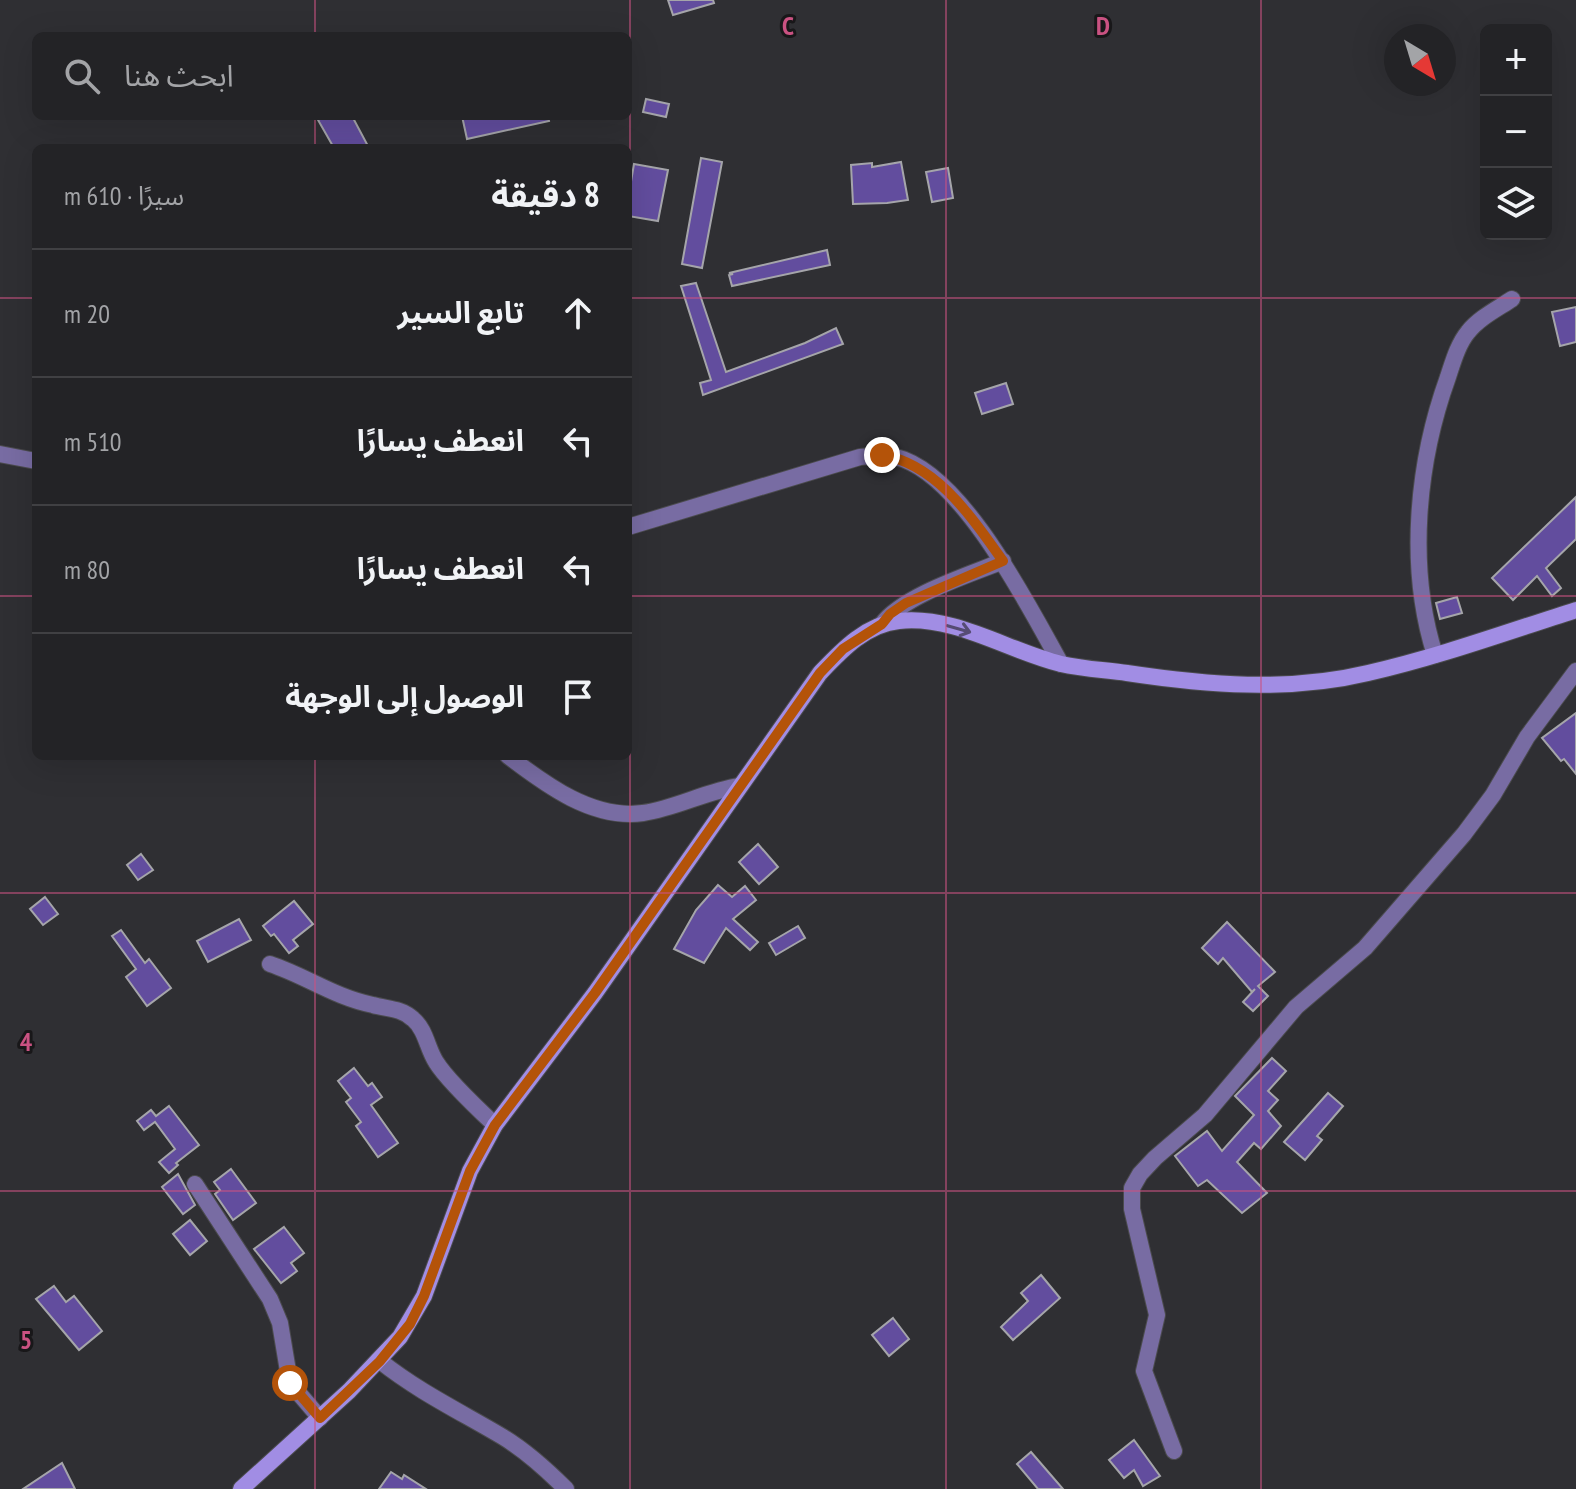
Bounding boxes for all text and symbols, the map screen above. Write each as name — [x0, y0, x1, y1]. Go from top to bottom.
text: C — [782, 9, 794, 42]
text: D — [1096, 9, 1110, 42]
north arrow — [1384, 24, 1456, 96]
map controls — [1480, 24, 1552, 240]
button: + — [1480, 24, 1552, 96]
search box — [32, 32, 632, 120]
icon: search — [60, 54, 104, 98]
text: ابحث هنا — [124, 55, 234, 94]
button: − — [1480, 96, 1552, 168]
button: layers — [1480, 168, 1552, 240]
text: 8 دقيقة — [491, 172, 600, 216]
text: سيرًا · 610 m — [64, 179, 184, 212]
icon: ahead — [556, 291, 600, 335]
text: تابع السير — [397, 292, 524, 331]
text: 20 m — [64, 297, 110, 330]
icon: left — [556, 419, 600, 463]
text: انعطف يسارًا — [357, 420, 524, 459]
text: 510 m — [64, 425, 122, 458]
route end — [864, 437, 900, 473]
icon: left — [556, 547, 600, 591]
text: انعطف يسارًا — [357, 548, 524, 587]
text: 80 m — [64, 553, 110, 586]
one-way arrow — [945, 623, 971, 638]
icon: arrive — [556, 675, 600, 719]
text: الوصول إلى الوجهة — [285, 676, 524, 715]
text: 4 — [20, 1025, 33, 1058]
text: 5 — [20, 1323, 32, 1356]
route start — [272, 1365, 308, 1401]

